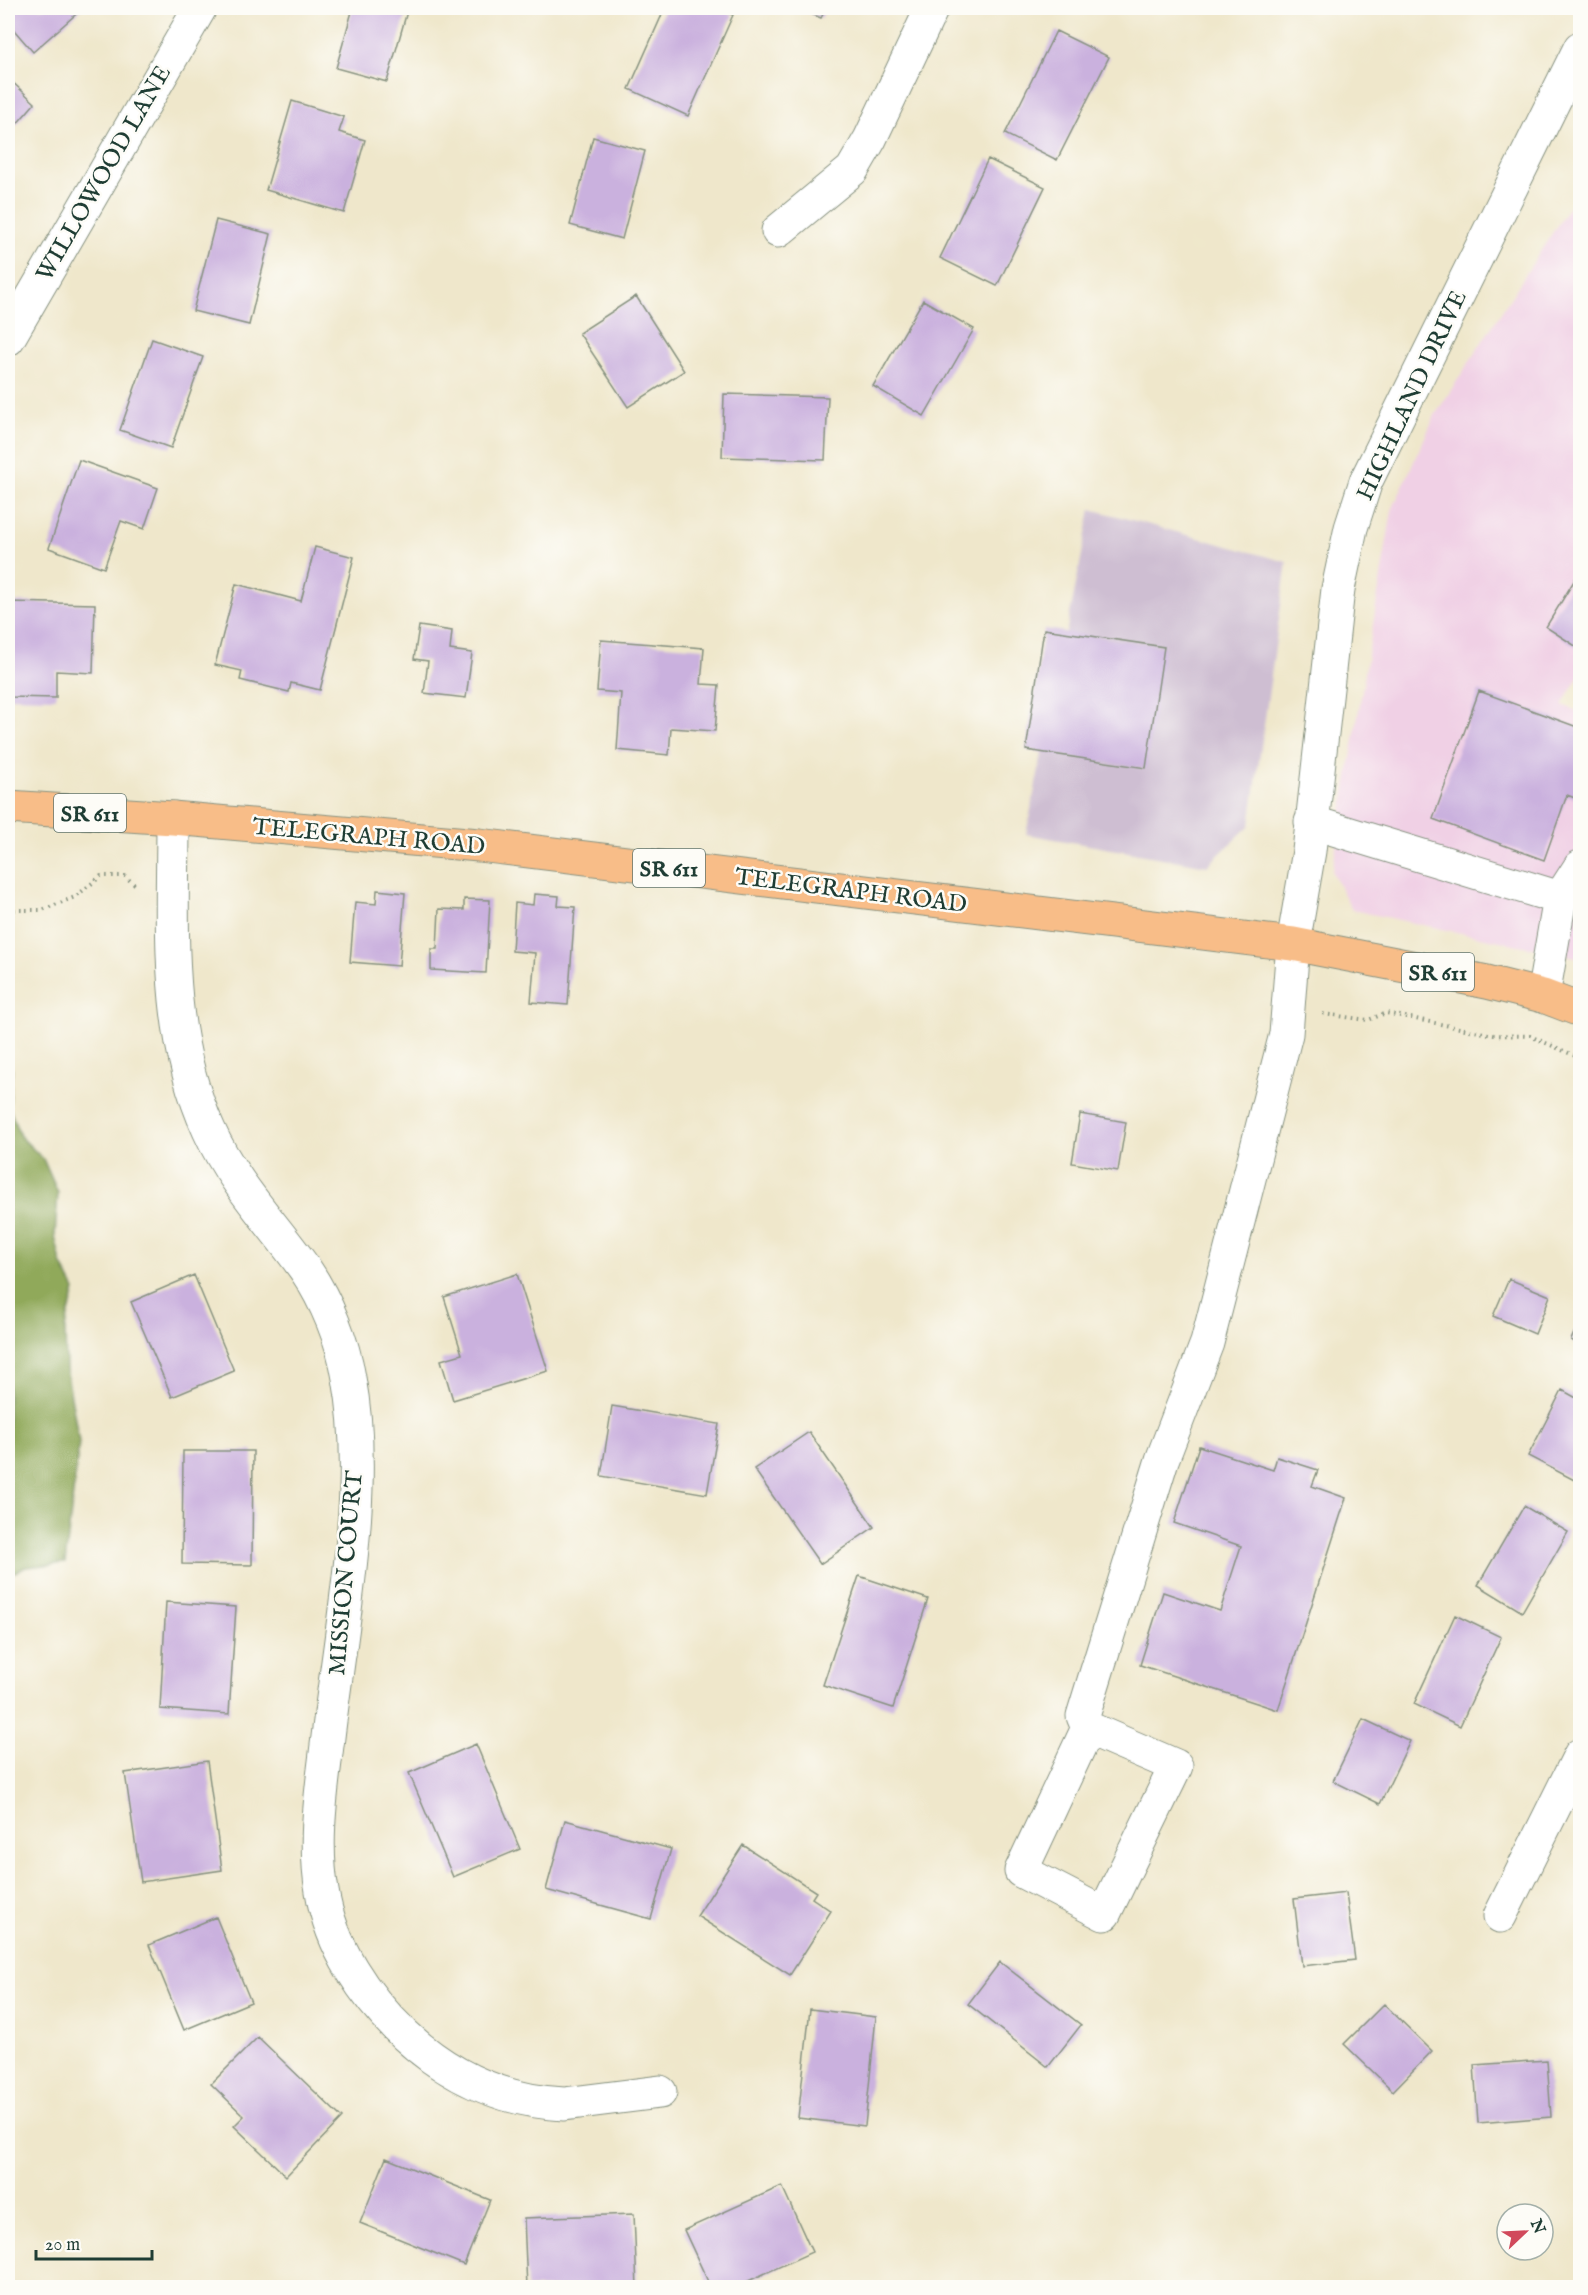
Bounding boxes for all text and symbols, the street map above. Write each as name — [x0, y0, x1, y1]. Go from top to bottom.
street label: WILLOWOOD LANE — [30, 60, 179, 287]
street label: HIGHLAND DRIVE — [1350, 286, 1475, 506]
road number: SR 611 — [54, 794, 126, 832]
street label: TELEGRAPH ROAD — [251, 812, 486, 863]
road number: SR 611 — [633, 849, 705, 887]
street label: TELEGRAPH ROAD — [733, 862, 969, 921]
road number: SR 611 — [1402, 953, 1474, 991]
street label: MISSION COURT — [322, 1469, 371, 1677]
north arrow — [1495, 2202, 1555, 2262]
text: N — [1525, 2216, 1549, 2237]
scale bar — [36, 2223, 152, 2261]
text: 20 m — [45, 2234, 80, 2257]

